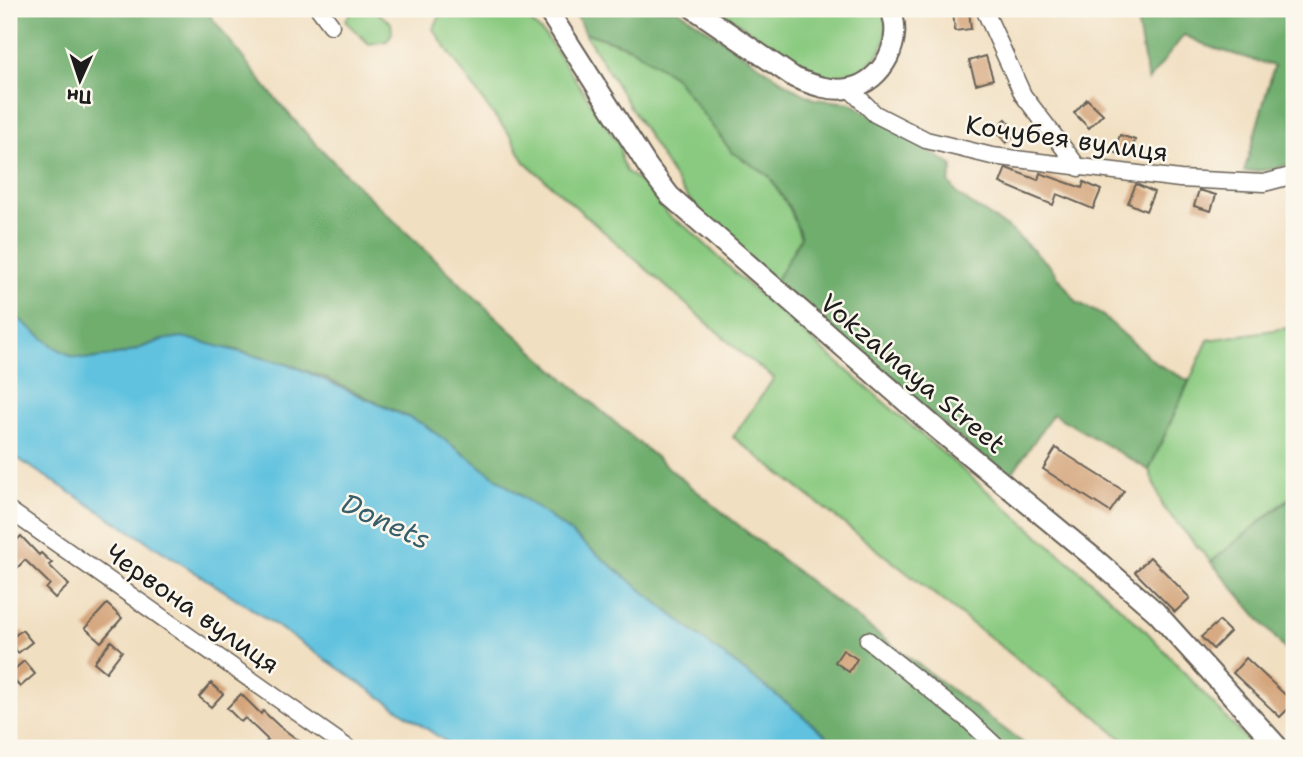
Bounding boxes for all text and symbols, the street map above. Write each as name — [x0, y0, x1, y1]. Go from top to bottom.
north arrow — [46, 46, 116, 116]
text: Пн — [66, 83, 92, 110]
street label: Кочубея вулиця — [963, 106, 1171, 170]
street label: Vokzalnaya Street — [813, 285, 1013, 461]
water label: Donets — [335, 484, 437, 558]
street label: Червона вулиця — [99, 535, 287, 681]

